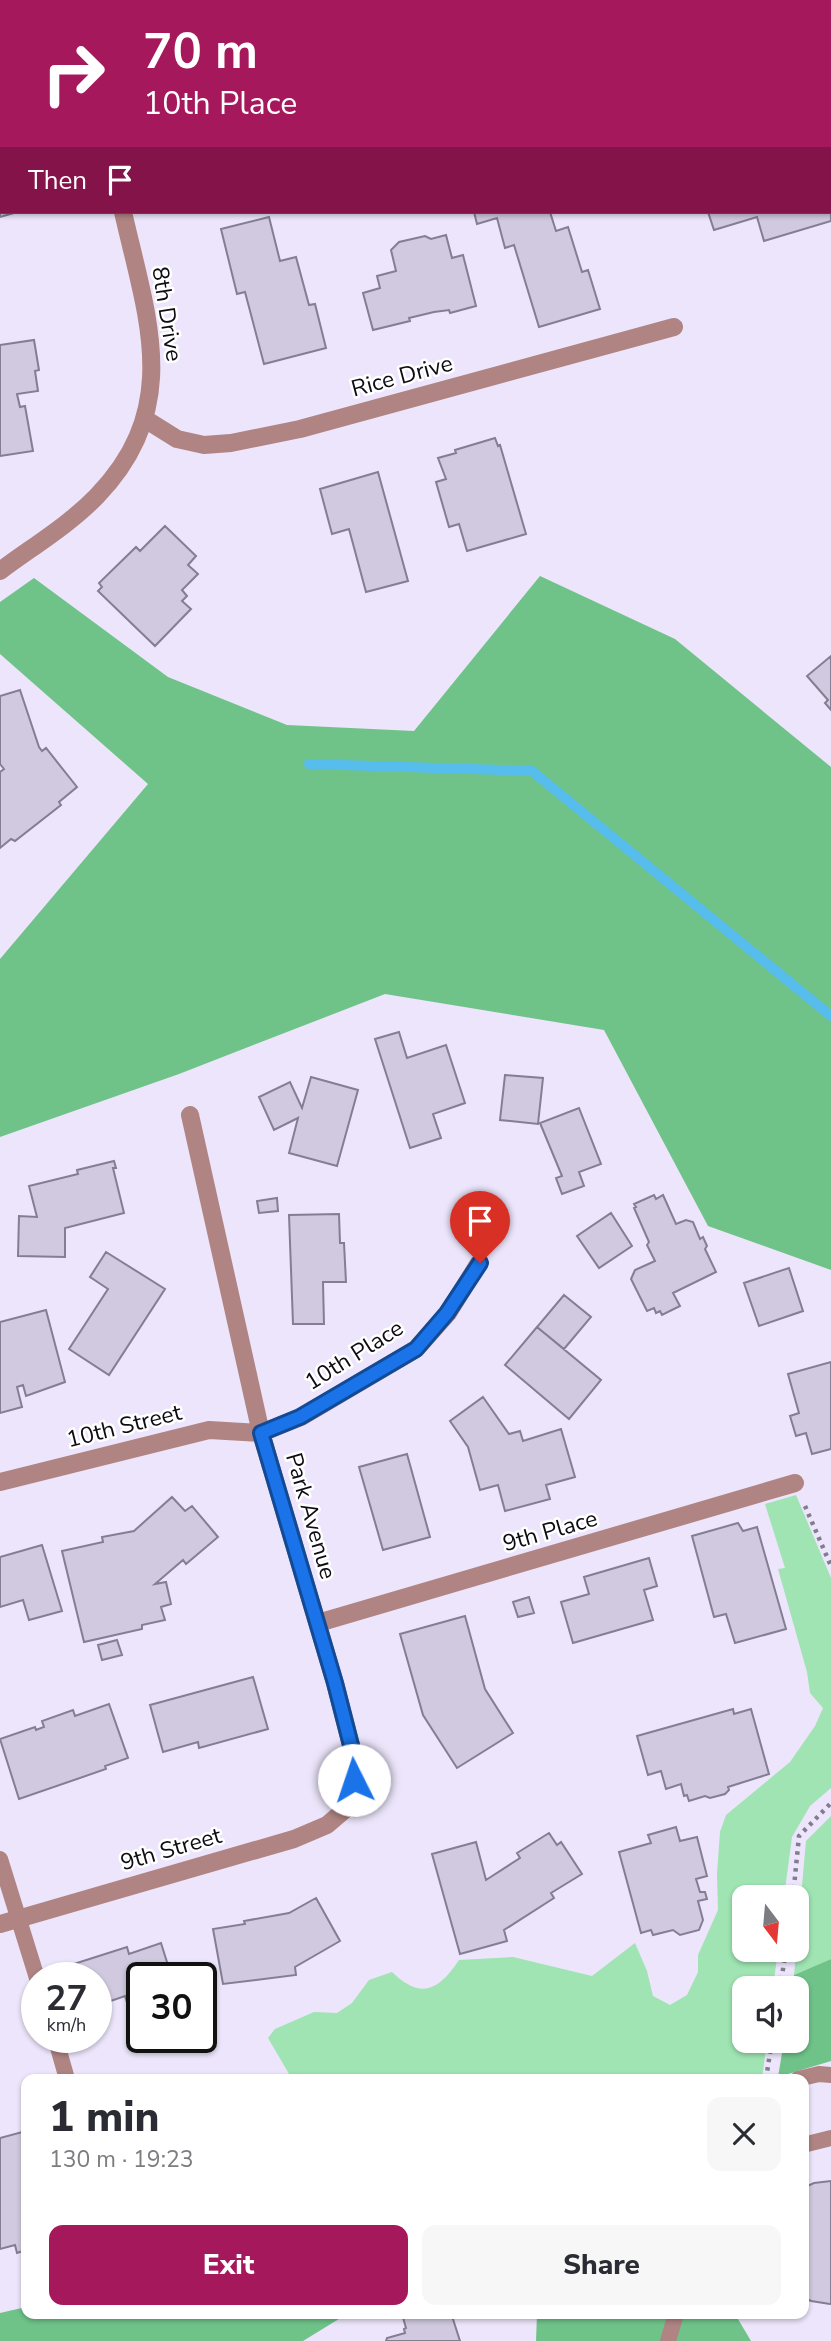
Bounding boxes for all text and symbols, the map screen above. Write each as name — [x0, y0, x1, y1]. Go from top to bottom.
text: 70 m — [143, 18, 258, 85]
icon: right — [28, 28, 119, 119]
text: 10th Place — [143, 82, 297, 125]
icon: arrive — [101, 161, 139, 199]
text: Then — [28, 163, 87, 198]
street label: 8th Drive — [144, 264, 190, 364]
street label: Rice Drive — [348, 348, 456, 404]
pin — [450, 1191, 510, 1263]
icon: arrive — [461, 1202, 499, 1240]
street label: 10th Place — [299, 1312, 409, 1398]
street label: 10th Street — [63, 1397, 186, 1455]
street label: Park Avenue — [278, 1449, 344, 1583]
street label: 9th Place — [499, 1503, 601, 1559]
position arrow — [317, 1743, 391, 1817]
street label: 9th Street — [117, 1820, 226, 1878]
north arrow — [732, 1885, 808, 1962]
map controls — [732, 1885, 809, 2053]
speed limit sign: 30 — [126, 1962, 217, 2053]
text: 27 — [45, 1975, 88, 2022]
button: sound — [732, 1976, 809, 2053]
text: km/h — [47, 2013, 86, 2037]
text: 1 min — [49, 2089, 159, 2146]
button: close — [707, 2097, 781, 2171]
text: 130 m · 19:23 — [49, 2144, 194, 2175]
button: Exit — [49, 2225, 408, 2305]
button: Share — [422, 2225, 781, 2305]

